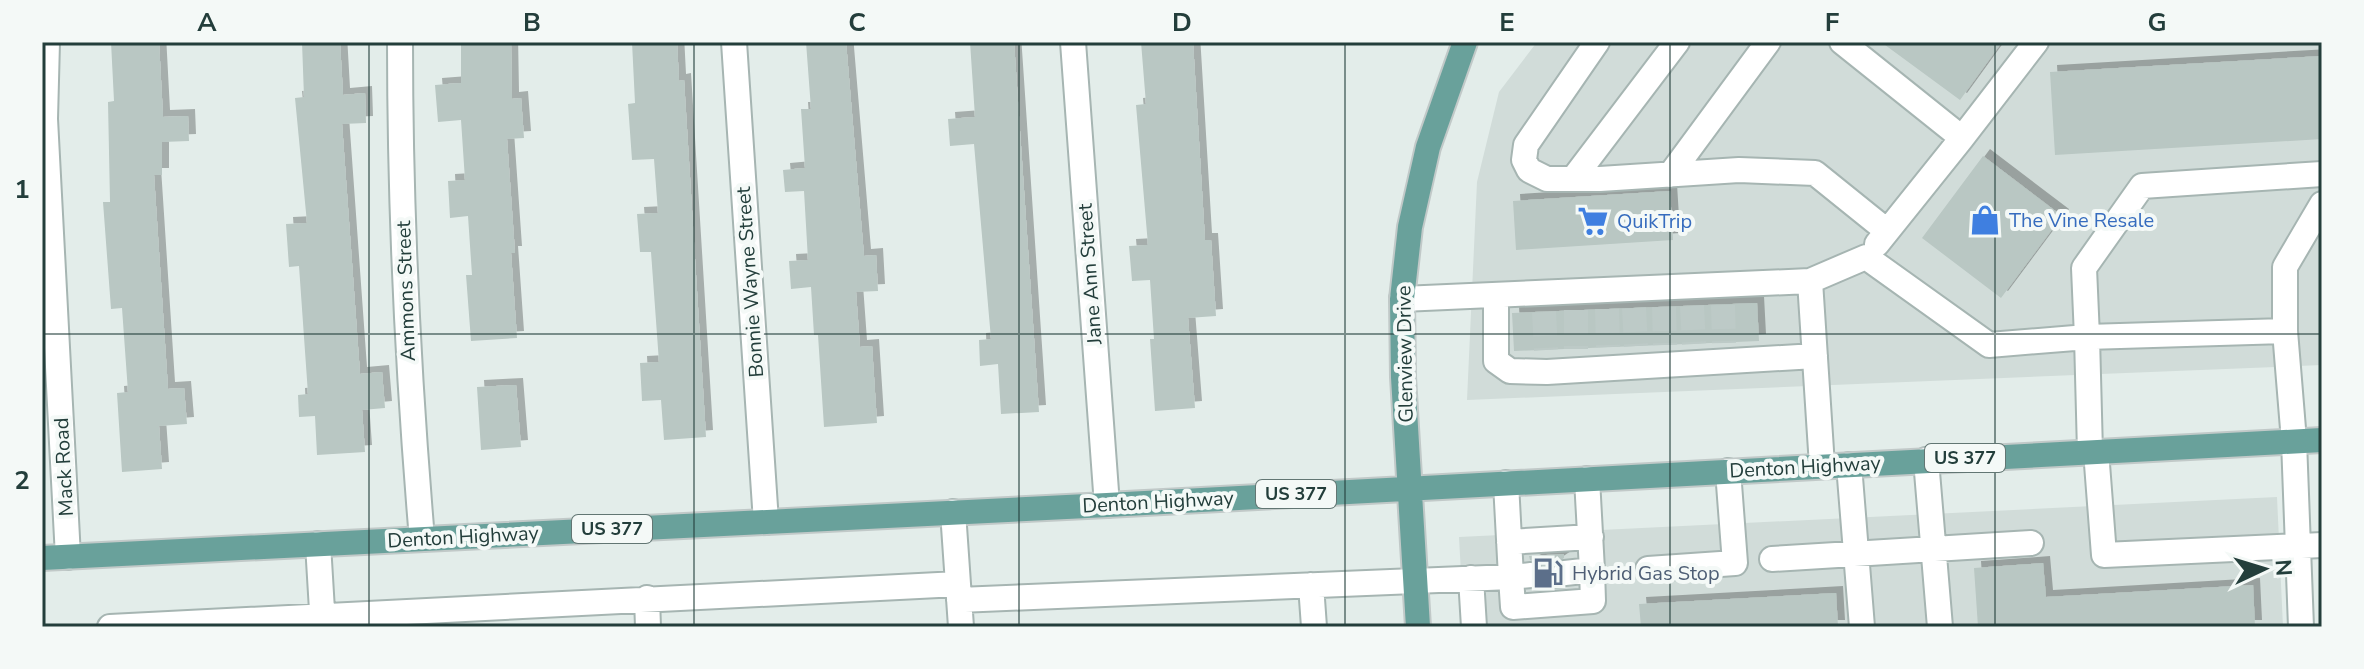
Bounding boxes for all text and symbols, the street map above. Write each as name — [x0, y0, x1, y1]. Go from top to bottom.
text: A — [197, 5, 217, 40]
text: B — [523, 5, 541, 40]
text: C — [848, 5, 866, 40]
text: D — [1172, 5, 1192, 40]
text: E — [1499, 5, 1515, 40]
text: F — [1825, 5, 1839, 40]
text: G — [2147, 5, 2167, 40]
text: 1 — [14, 172, 30, 207]
street label: Bonnie Wayne Street — [730, 185, 770, 378]
street label: Jane Ann Street — [1072, 202, 1108, 346]
shop icon: The Vine Resale — [1968, 203, 2002, 237]
supermarket icon: QuikTrip — [1576, 204, 1610, 238]
place label: The Vine Resale — [2009, 207, 2154, 234]
place label: QuikTrip — [1617, 208, 1692, 235]
street label: Ammons Street — [390, 219, 422, 362]
street label: Glenview Drive — [1390, 285, 1420, 423]
street label: Mack Road — [48, 417, 80, 517]
road number: US 377 — [1925, 444, 2005, 472]
street label: Denton Highway — [1729, 450, 1882, 484]
text: 2 — [14, 463, 30, 498]
road number: US 377 — [1256, 480, 1336, 508]
street label: Denton Highway — [1082, 485, 1235, 519]
road number: US 377 — [572, 515, 652, 543]
street label: Denton Highway — [387, 520, 540, 554]
north arrow — [2224, 529, 2304, 609]
fuel station icon: Hybrid Gas Stop — [1531, 556, 1565, 590]
text: N — [2267, 558, 2298, 577]
place label: Hybrid Gas Stop — [1572, 560, 1720, 587]

